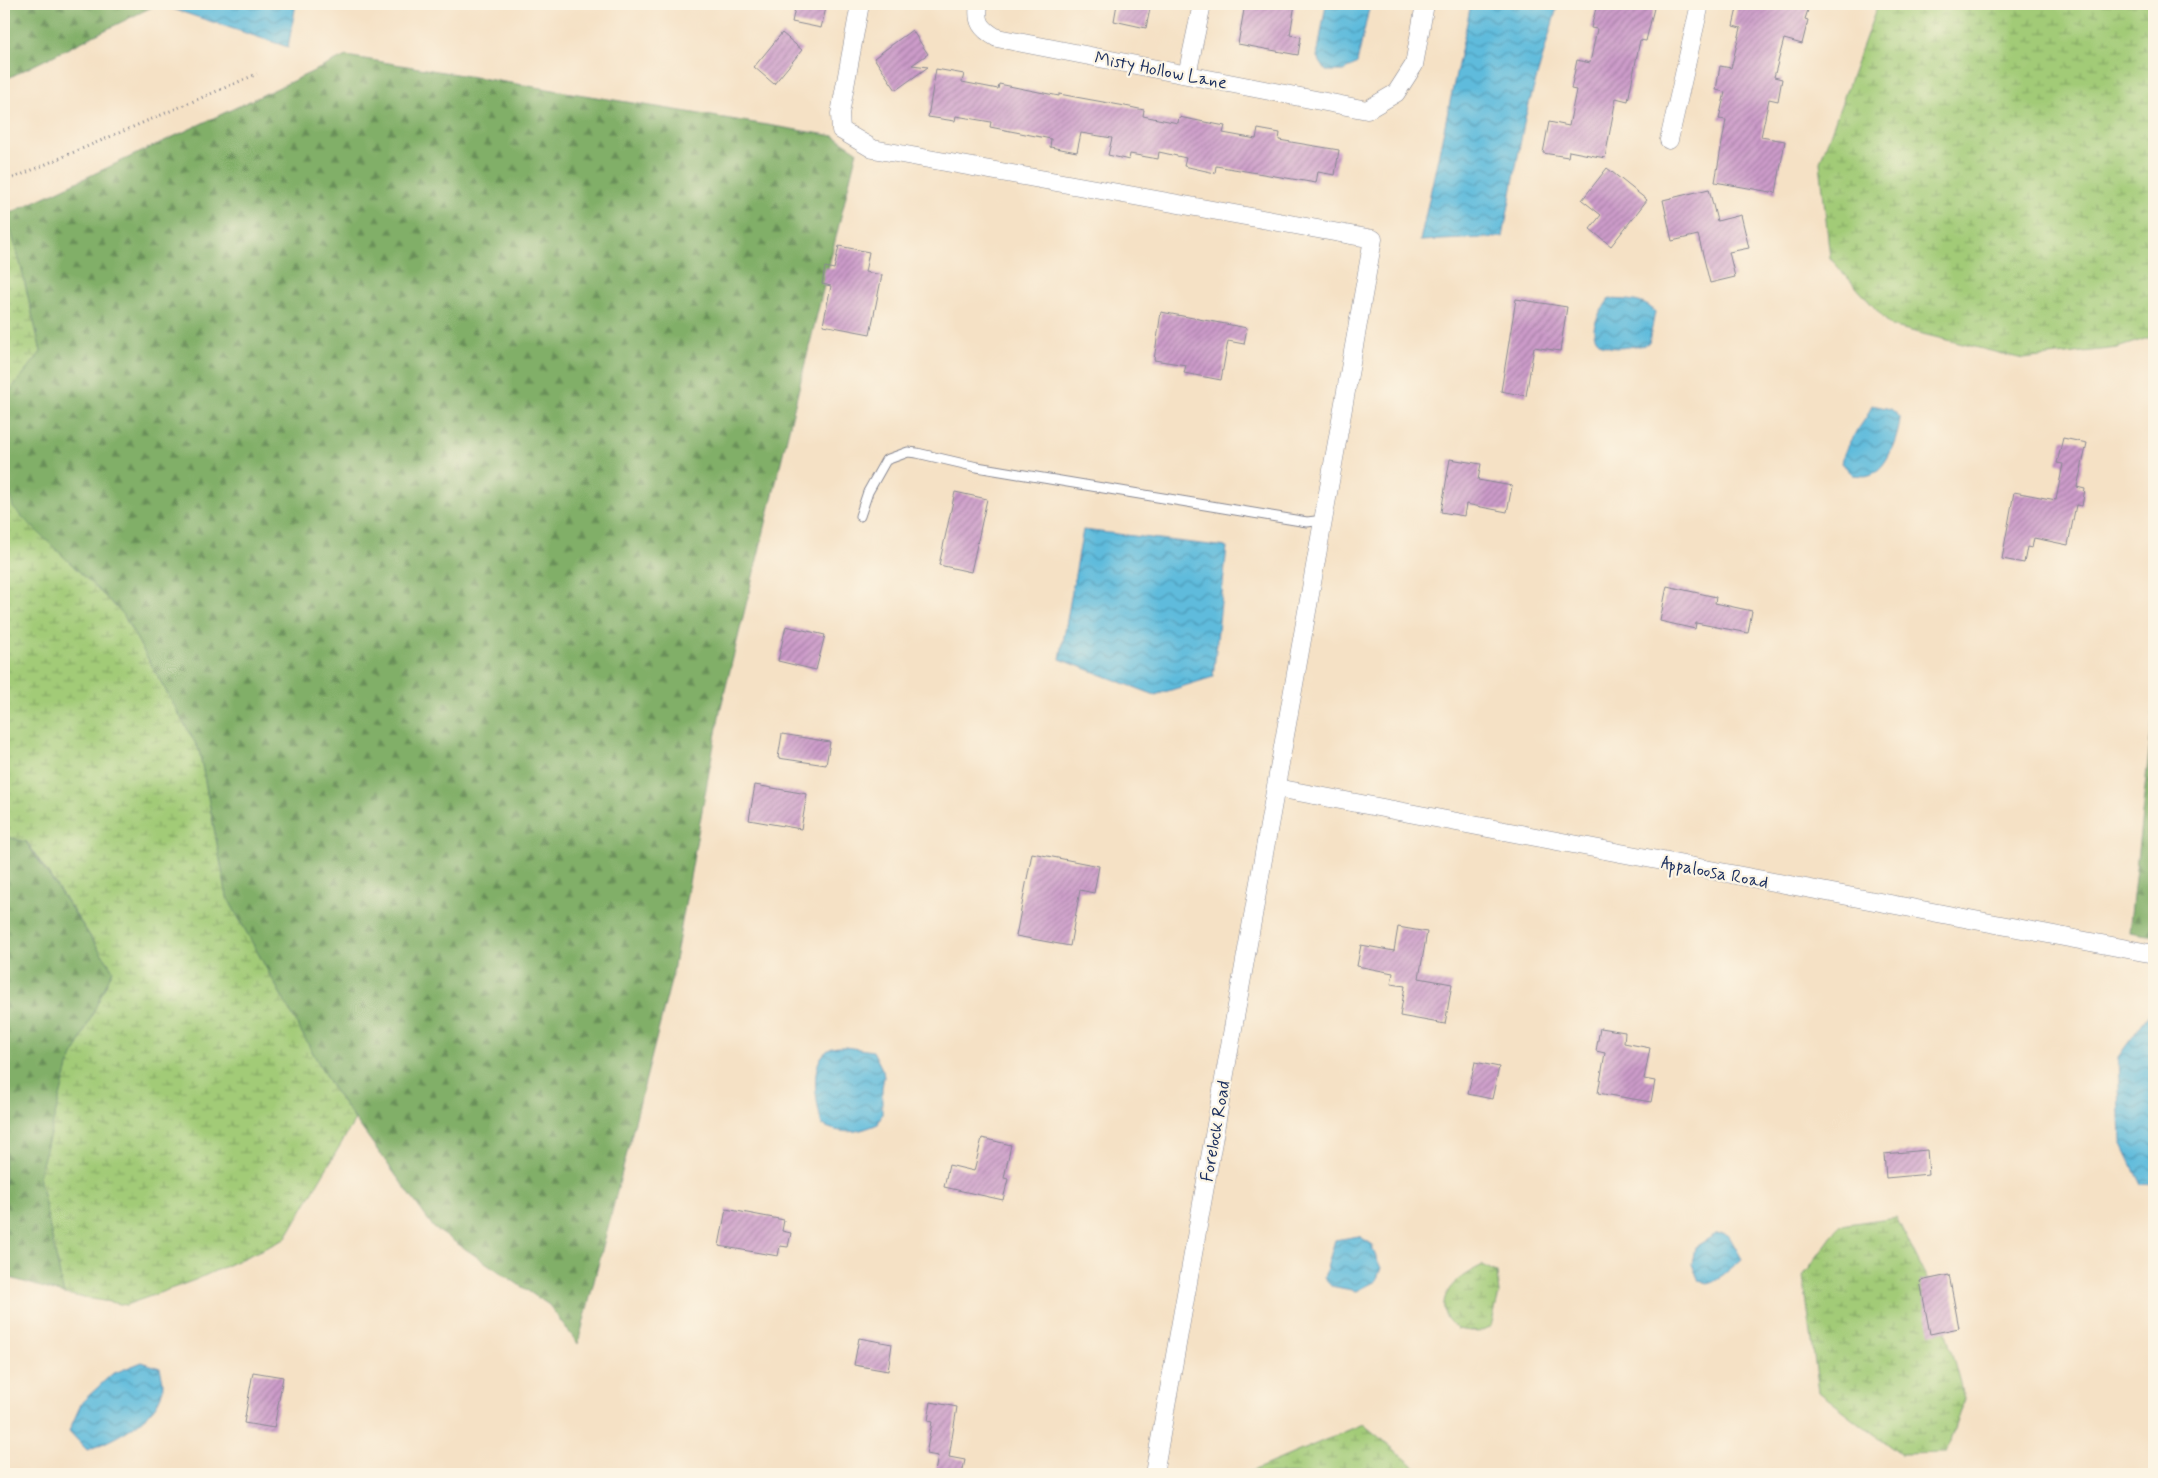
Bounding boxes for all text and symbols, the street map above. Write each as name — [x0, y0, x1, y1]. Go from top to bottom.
street label: Misty Hollow Lane — [1092, 46, 1229, 96]
street label: Appaloosa Road — [1659, 851, 1770, 896]
street label: Forelock Road — [1195, 1079, 1237, 1184]

